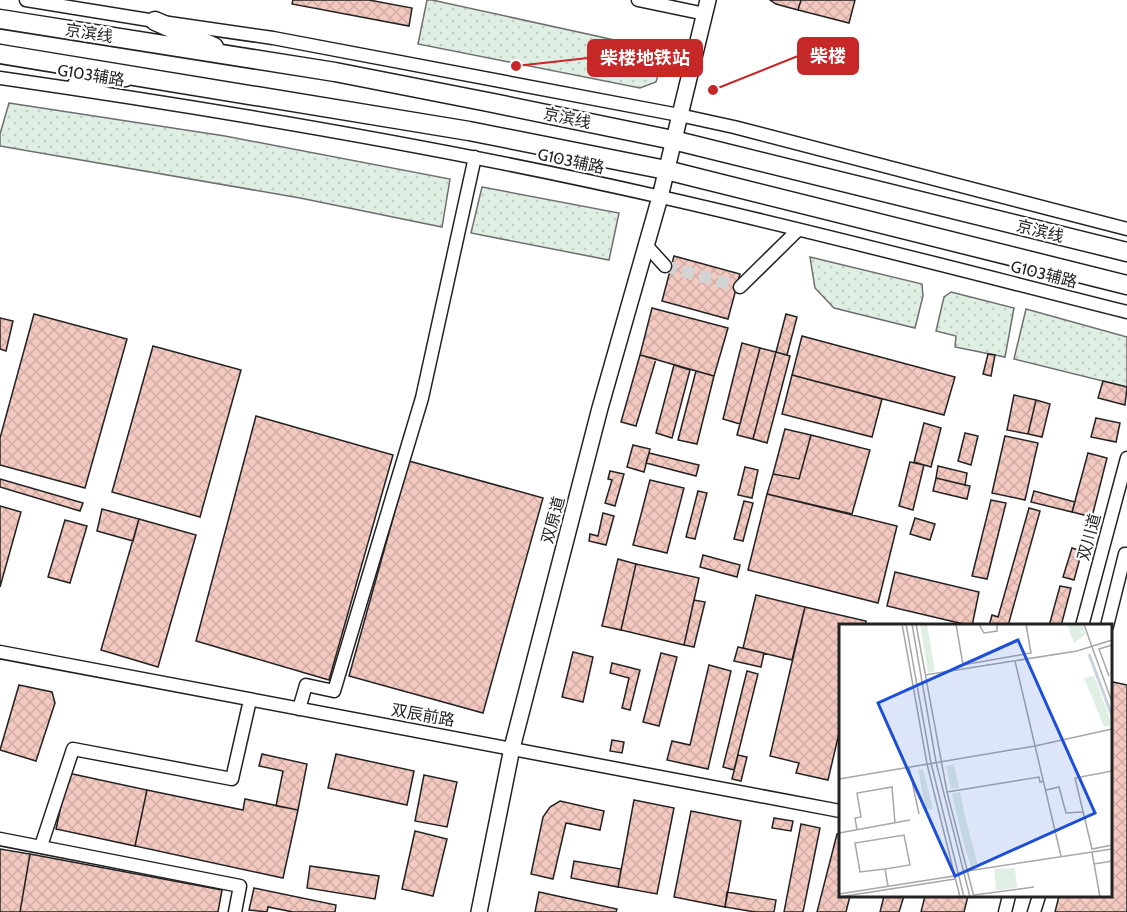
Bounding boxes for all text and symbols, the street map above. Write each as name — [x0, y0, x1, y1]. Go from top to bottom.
street label: 京滨线 — [64, 20, 114, 46]
callout: 柴楼 — [798, 38, 858, 74]
callout: 柴楼地铁站 — [588, 40, 702, 76]
text: 柴楼 — [810, 45, 846, 67]
text: 柴楼地铁站 — [600, 47, 690, 69]
street label: G103辅路 — [56, 60, 126, 90]
street label: 京滨线 — [542, 104, 592, 132]
street label: G103辅路 — [536, 145, 606, 177]
street label: 京滨线 — [1014, 216, 1066, 246]
street label: G103辅路 — [1009, 257, 1079, 291]
street label: 双原道 — [538, 494, 568, 546]
street label: 双川道 — [1074, 511, 1104, 563]
inset map — [839, 624, 1112, 897]
street label: 双辰前路 — [390, 700, 456, 730]

